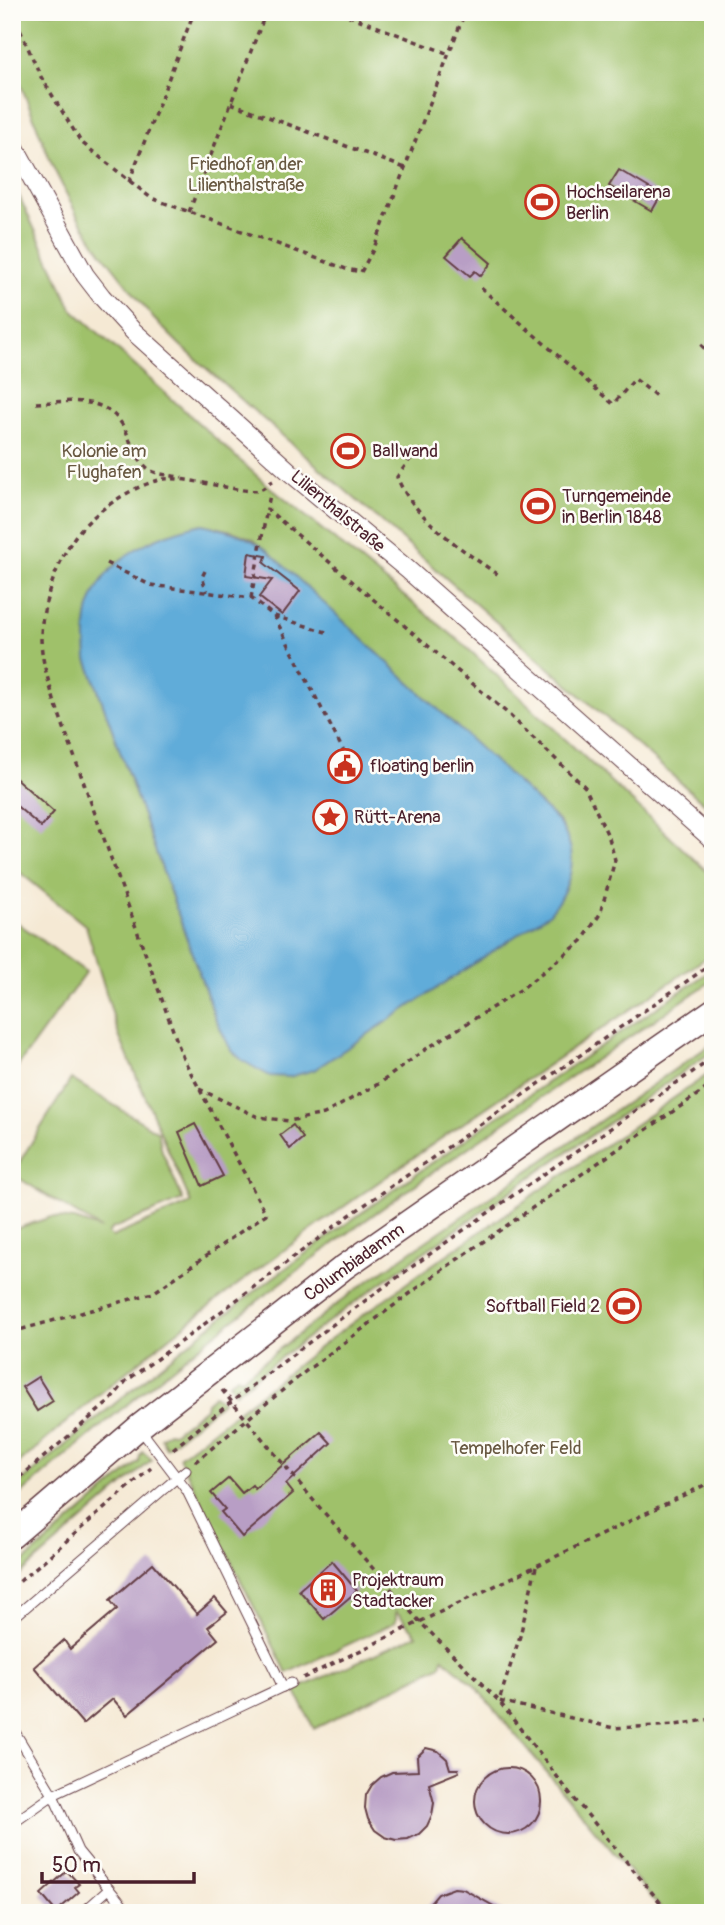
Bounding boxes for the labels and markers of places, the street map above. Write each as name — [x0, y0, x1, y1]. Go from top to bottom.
place label: Hochseilarena Berlin — [566, 181, 671, 225]
sports icon: Hochseilarena Berlin — [523, 183, 561, 221]
sports icon: Ballwand — [329, 432, 367, 470]
place label: Ballwand — [372, 440, 438, 463]
place label: Turngemeinde in Berlin 1848 — [562, 485, 671, 529]
sports icon: Turngemeinde in Berlin 1848 — [519, 487, 557, 525]
public building icon: floating berlin — [326, 747, 364, 785]
place label: floating berlin — [370, 755, 474, 778]
place icon: Rütt-Arena — [311, 798, 349, 836]
place label: Rütt-Arena — [354, 806, 441, 829]
sports icon: Softball Field 2 — [605, 1287, 643, 1325]
place label: Softball Field 2 — [486, 1295, 600, 1318]
place label: Projektraum Stadtacker — [352, 1569, 444, 1613]
building icon: Projektraum Stadtacker — [309, 1571, 347, 1609]

